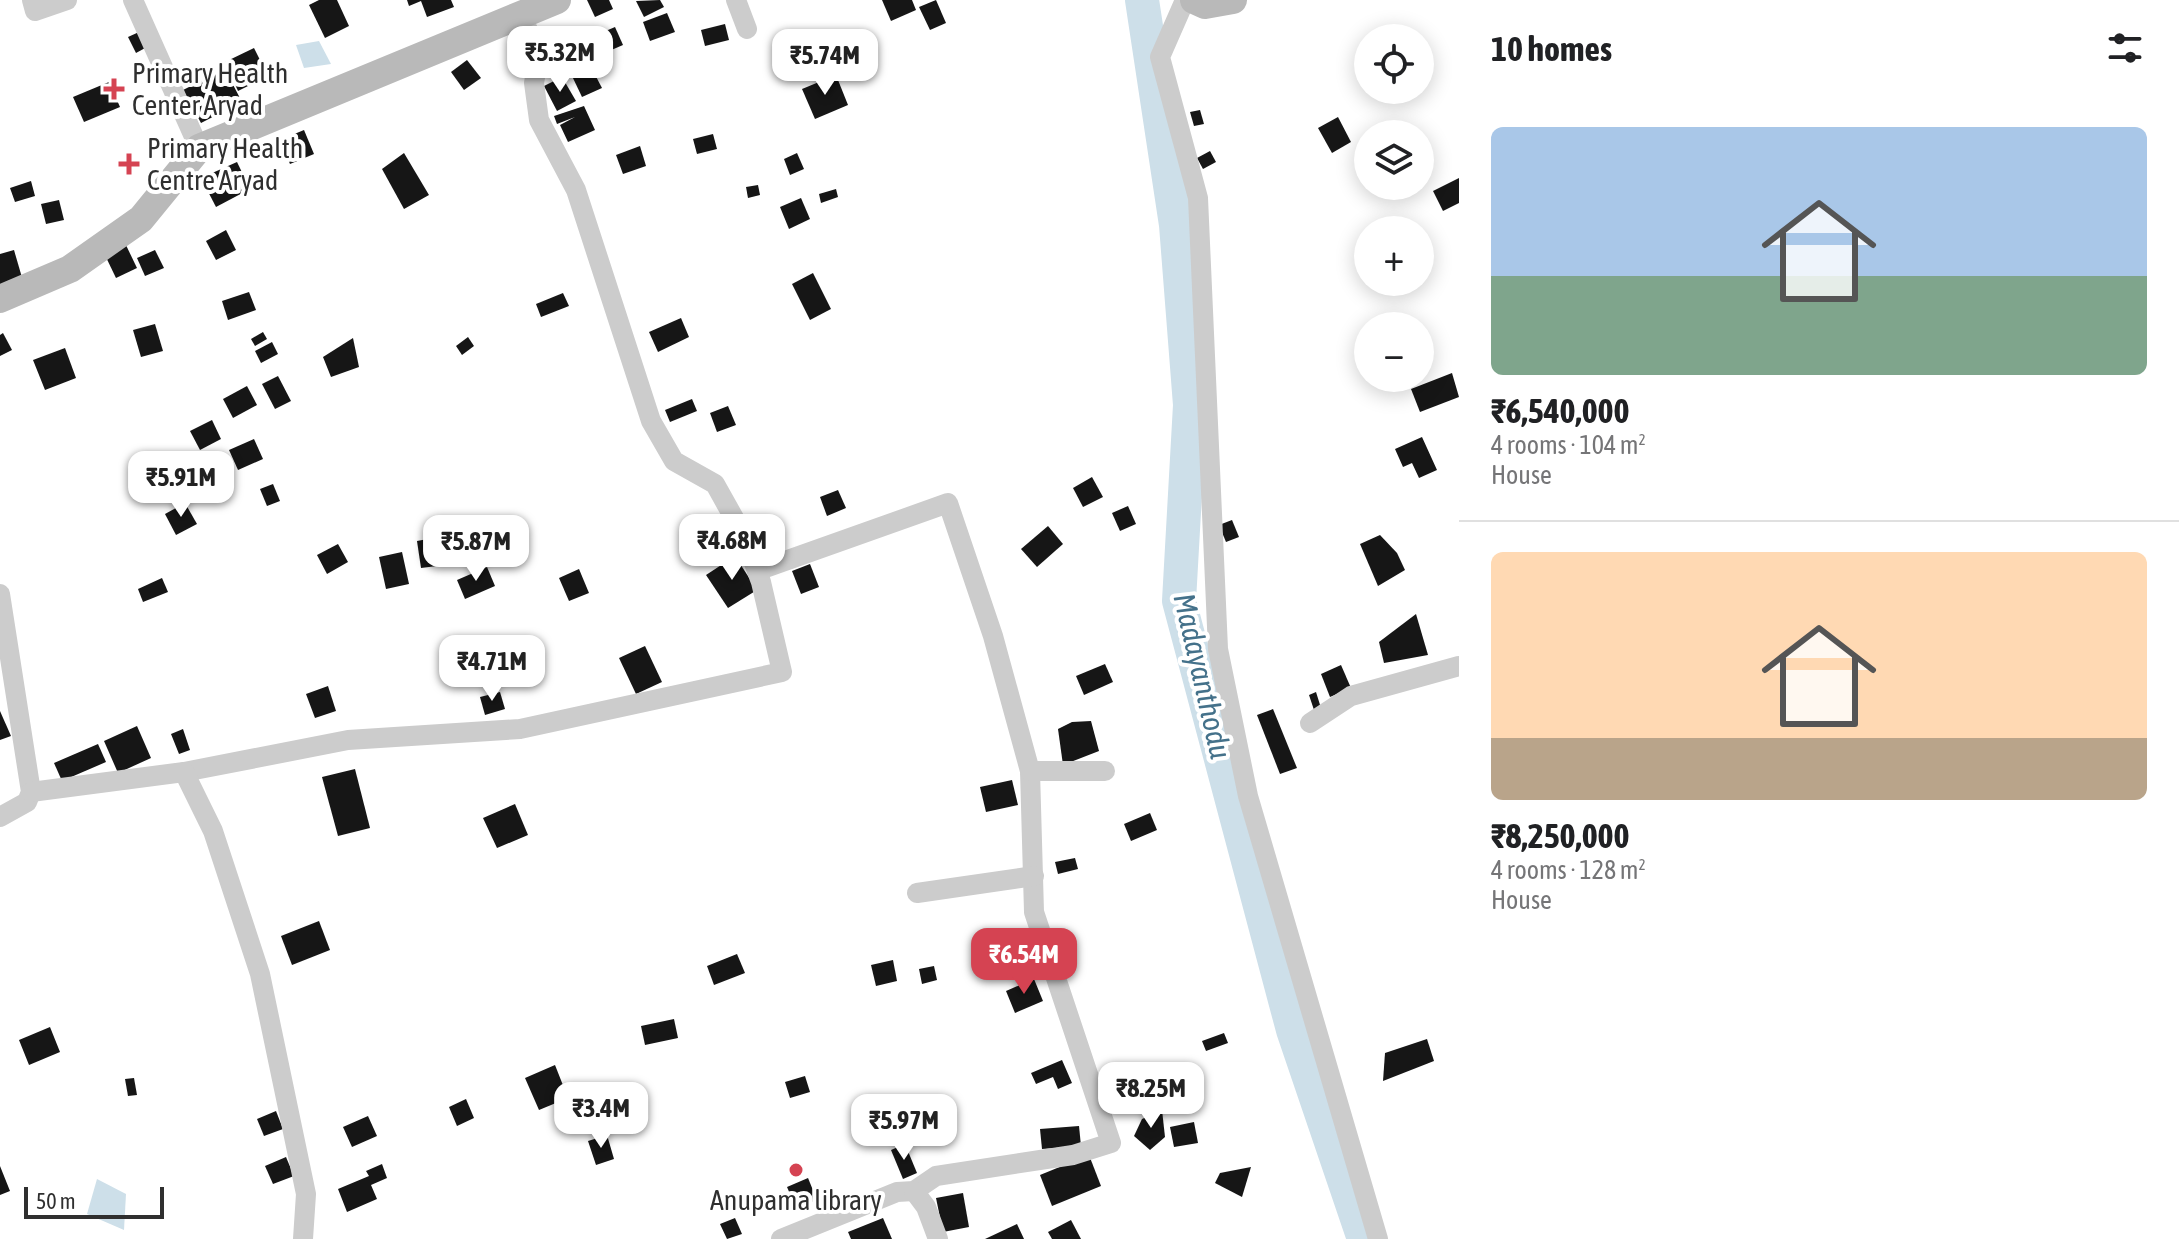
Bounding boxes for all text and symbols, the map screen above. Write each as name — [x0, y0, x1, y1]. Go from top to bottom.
map controls — [1354, 24, 1434, 392]
button: locate — [1354, 24, 1434, 104]
pin: ₹5.32M — [495, 26, 625, 94]
icon: filters — [2103, 26, 2147, 70]
pin: ₹5.74M — [760, 29, 890, 97]
text: 10 homes — [1491, 29, 1612, 68]
text: ₹5.32M — [525, 37, 595, 67]
text: ₹5.74M — [790, 40, 860, 70]
place label: Primary Health Center Aryad — [132, 57, 288, 121]
marker: Primary Health Center Aryad — [103, 78, 125, 100]
button: layers — [1354, 120, 1434, 200]
place label: Primary Health Centre Aryad — [147, 132, 303, 196]
marker: Primary Health Centre Aryad — [118, 153, 140, 175]
icon: home — [1747, 179, 1891, 323]
button: + — [1354, 216, 1434, 296]
button: − — [1354, 312, 1434, 392]
text: ₹6,540,000 — [1491, 391, 1630, 430]
text: 4 rooms · 104 m² — [1491, 430, 1646, 460]
pin: ₹5.91M — [116, 451, 246, 519]
text: House — [1491, 460, 1552, 490]
text: ₹5.91M — [146, 462, 216, 492]
pin: ₹4.68M — [667, 514, 797, 582]
pin: ₹5.87M — [411, 515, 541, 583]
text: ₹4.68M — [697, 525, 767, 555]
text: ₹5.87M — [441, 526, 511, 556]
water label: Madayanthodu — [1167, 590, 1239, 762]
icon: home — [1747, 604, 1891, 748]
pin: ₹4.71M — [427, 635, 557, 703]
text: ₹4.71M — [457, 646, 527, 676]
text: ₹8,250,000 — [1491, 816, 1630, 855]
text: 4 rooms · 128 m² — [1491, 855, 1646, 885]
text: House — [1491, 885, 1552, 915]
pin: ₹6.54M — [959, 928, 1089, 996]
text: ₹6.54M — [989, 939, 1059, 969]
pin: ₹8.25M — [1086, 1062, 1216, 1130]
text: ₹8.25M — [1116, 1073, 1186, 1103]
pin: ₹3.4M — [545, 1082, 657, 1150]
text: ₹3.4M — [572, 1093, 630, 1123]
pin: ₹5.97M — [839, 1094, 969, 1162]
text: ₹5.97M — [869, 1105, 939, 1135]
marker: Anupama library — [787, 1161, 805, 1179]
scale bar — [24, 1183, 164, 1219]
place label: Anupama library — [710, 1184, 882, 1216]
text: 50 m — [36, 1188, 76, 1214]

